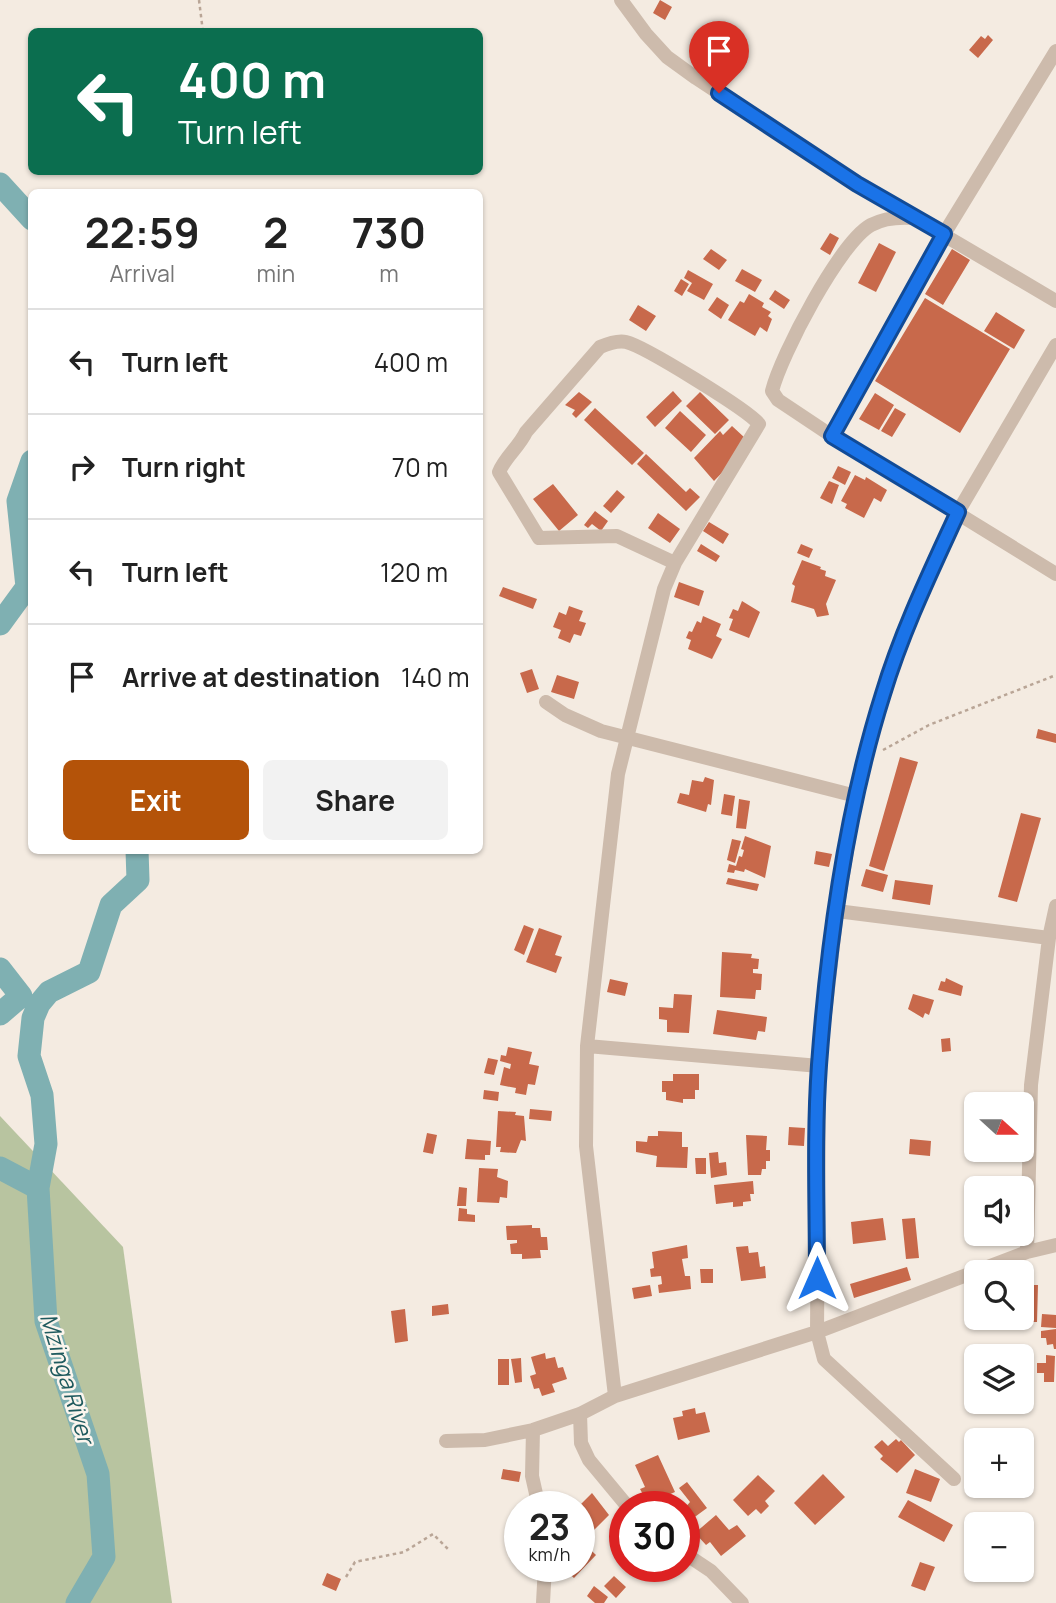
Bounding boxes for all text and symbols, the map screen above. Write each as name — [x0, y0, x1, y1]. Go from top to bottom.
pin — [689, 21, 749, 93]
icon: arrive — [700, 32, 738, 70]
text: 400 m — [178, 46, 326, 113]
icon: left — [63, 56, 154, 147]
text: Turn left — [178, 110, 302, 154]
text: 22:59 — [85, 203, 200, 261]
text: 2 — [263, 203, 288, 261]
text: 730 — [352, 203, 426, 261]
text: Arrival — [109, 257, 175, 289]
text: min — [257, 257, 295, 289]
text: m — [379, 257, 399, 289]
icon: left — [63, 343, 101, 381]
text: Turn left — [122, 344, 229, 380]
text: 400 m — [374, 344, 448, 380]
icon: right — [63, 448, 101, 486]
text: Turn right — [122, 449, 246, 485]
text: 70 m — [392, 449, 448, 485]
icon: left — [63, 553, 101, 591]
text: Turn left — [122, 554, 229, 590]
text: 120 m — [380, 554, 448, 590]
icon: arrive — [63, 658, 101, 696]
text: Arrive at destination — [122, 659, 380, 695]
text: 140 m — [401, 659, 470, 695]
button: Exit — [63, 760, 249, 840]
button: Share — [263, 760, 448, 840]
north arrow — [964, 1092, 1034, 1162]
map controls — [964, 1092, 1034, 1582]
button: sound — [964, 1176, 1034, 1246]
position arrow — [780, 1241, 854, 1315]
button: search — [964, 1260, 1034, 1330]
water label: Mzinga River — [33, 1309, 104, 1450]
button: layers — [964, 1344, 1034, 1414]
button: + — [964, 1428, 1034, 1498]
speed limit sign: 30 — [609, 1491, 700, 1582]
text: 23 — [529, 1503, 570, 1551]
button: − — [964, 1512, 1034, 1582]
text: km/h — [529, 1542, 570, 1566]

